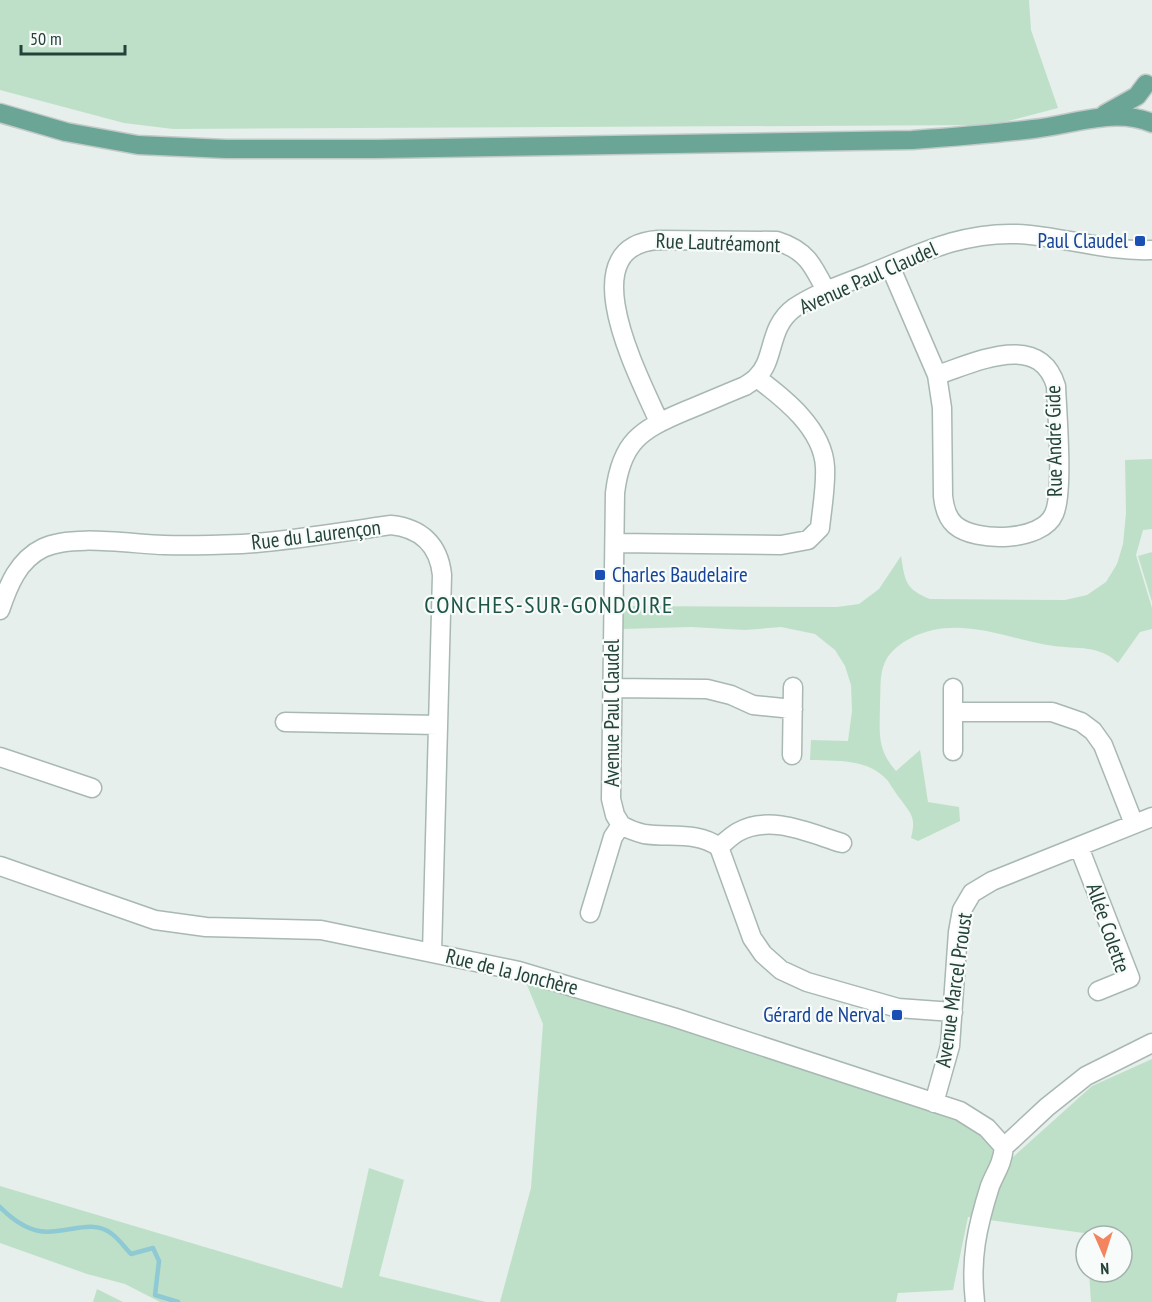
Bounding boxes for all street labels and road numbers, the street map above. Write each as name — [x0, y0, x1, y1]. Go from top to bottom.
street label: Rue Lautréamont — [655, 227, 781, 258]
street label: Avenue Paul Claudel — [795, 235, 941, 320]
street label: Rue André Gide — [1039, 385, 1068, 497]
street label: Rue du Laurençon — [250, 513, 382, 556]
street label: Avenue Paul Claudel — [598, 639, 625, 787]
street label: Allée Colette — [1081, 879, 1136, 976]
street label: Avenue Marcel Proust — [929, 911, 978, 1069]
street label: Rue de la Jonchère — [443, 942, 581, 1001]

